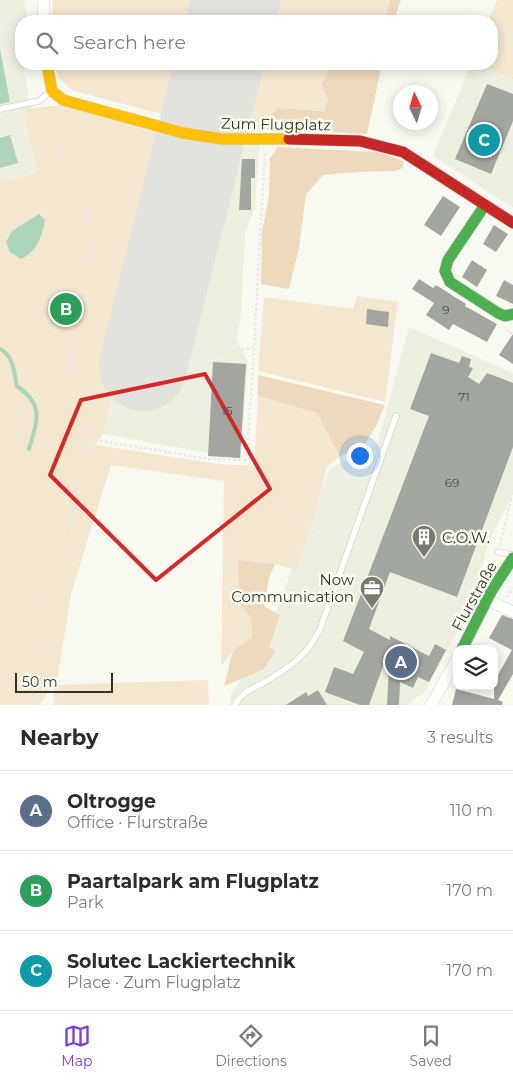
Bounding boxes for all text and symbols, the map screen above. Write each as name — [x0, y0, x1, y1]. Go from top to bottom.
search box — [15, 15, 498, 70]
icon: search — [33, 29, 61, 57]
text: Search here — [73, 31, 186, 54]
north arrow — [393, 85, 438, 130]
street label: Zum Flugplatz — [221, 114, 332, 134]
pin: C — [468, 121, 500, 159]
pin: B — [50, 290, 82, 328]
house number: 9 — [442, 302, 450, 317]
house number: 71 — [458, 389, 470, 404]
house number: 15 — [221, 403, 233, 418]
your location — [347, 443, 373, 469]
house number: 69 — [445, 475, 459, 490]
building icon: C.O.W. — [411, 524, 437, 558]
place label: C.O.W. — [442, 528, 490, 547]
street label: Flurstraße — [447, 558, 501, 634]
place label: Now Communication — [231, 570, 355, 606]
office icon: Now Communication — [359, 575, 385, 609]
pin: A — [385, 643, 417, 681]
map controls — [453, 645, 498, 690]
button: layers — [453, 645, 498, 690]
scale bar — [15, 670, 112, 693]
text: 50 m — [22, 673, 58, 691]
text: Nearby — [20, 725, 99, 750]
text: 3 results — [427, 728, 493, 747]
text: Oltrogge — [67, 790, 156, 813]
text: A — [30, 801, 42, 820]
text: 110 m — [450, 801, 493, 820]
text: Office · Flurstraße — [67, 813, 208, 832]
text: Paartalpark am Flugplatz — [67, 870, 319, 893]
text: B — [30, 881, 42, 900]
text: 170 m — [446, 881, 493, 900]
text: Park — [67, 893, 104, 912]
text: Solutec Lackiertechnik — [67, 950, 296, 973]
text: C — [30, 961, 42, 980]
text: 170 m — [446, 961, 493, 980]
text: Place · Zum Flugplatz — [67, 973, 241, 992]
tab: Map — [61, 1022, 92, 1070]
tab: Directions — [215, 1022, 287, 1070]
tab: Saved — [410, 1022, 452, 1070]

